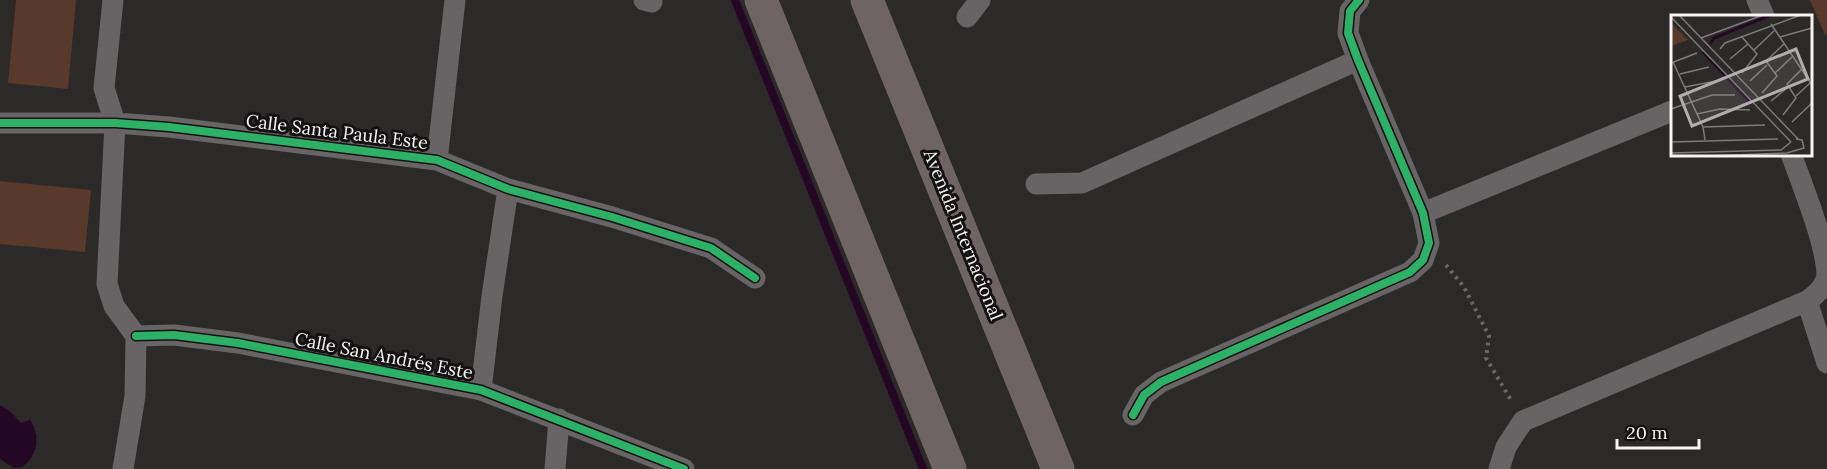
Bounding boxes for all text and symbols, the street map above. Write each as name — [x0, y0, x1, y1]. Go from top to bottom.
inset map — [1671, 15, 1812, 156]
street label: Calle Santa Paula Este — [245, 109, 430, 154]
street label: Avenida Internacional — [918, 145, 1008, 324]
street label: Calle San Andrés Este — [293, 327, 475, 384]
scale bar — [1617, 412, 1700, 450]
text: 20 m — [1626, 421, 1668, 444]

